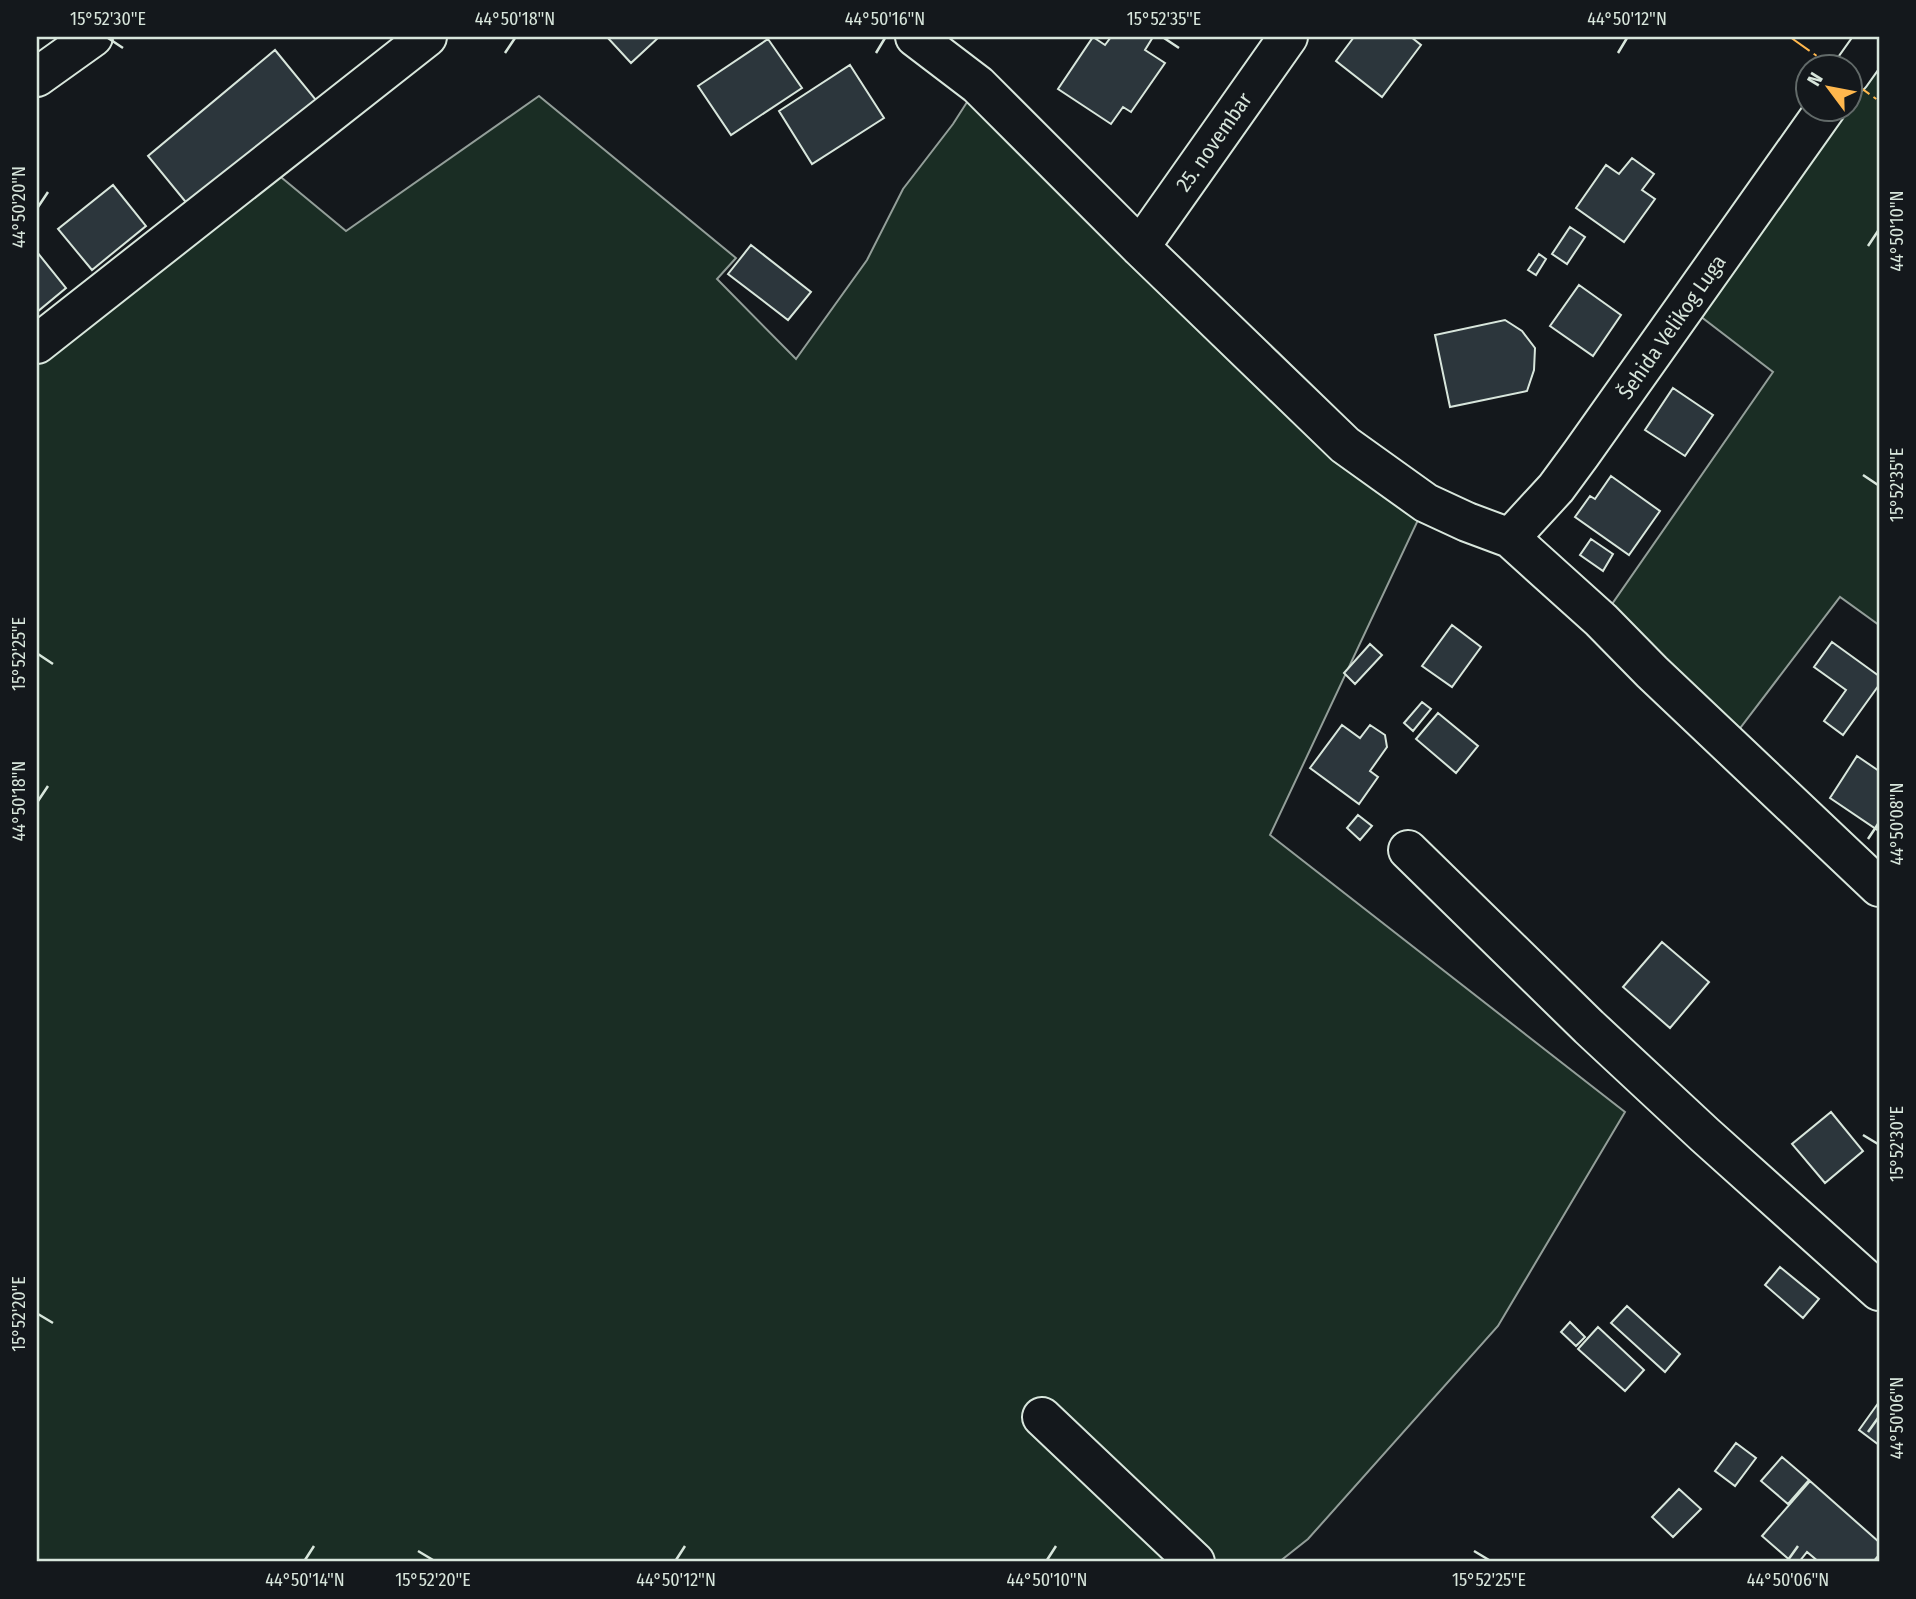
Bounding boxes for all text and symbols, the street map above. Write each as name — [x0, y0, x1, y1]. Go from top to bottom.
text: 15°52'30"E — [70, 8, 146, 30]
text: 44°50'18"N — [475, 8, 555, 30]
text: 44°50'16"N — [845, 8, 925, 30]
text: 15°52'35"E — [1127, 8, 1201, 30]
text: 44°50'12"N — [1587, 8, 1667, 30]
north arrow — [1794, 52, 1864, 122]
text: N — [1802, 68, 1828, 90]
street label: 25. novembar — [1170, 87, 1258, 196]
text: 44°50'20"N — [8, 166, 30, 248]
text: 44°50'10"N — [1886, 191, 1908, 271]
street label: Šehida Velikog Luga — [1613, 250, 1731, 404]
text: 15°52'35"E — [1886, 448, 1908, 522]
text: 15°52'25"E — [8, 617, 30, 691]
text: 44°50'18"N — [8, 761, 30, 841]
text: 44°50'08"N — [1886, 783, 1908, 865]
text: 15°52'30"E — [1886, 1106, 1908, 1182]
text: 15°52'20"E — [8, 1276, 30, 1352]
text: 44°50'06"N — [1886, 1377, 1908, 1459]
text: 44°50'14"N — [265, 1569, 345, 1591]
text: 15°52'20"E — [395, 1569, 471, 1591]
text: 44°50'12"N — [636, 1569, 716, 1591]
text: 44°50'10"N — [1007, 1569, 1087, 1591]
text: 15°52'25"E — [1452, 1569, 1526, 1591]
text: 44°50'06"N — [1747, 1569, 1829, 1591]

